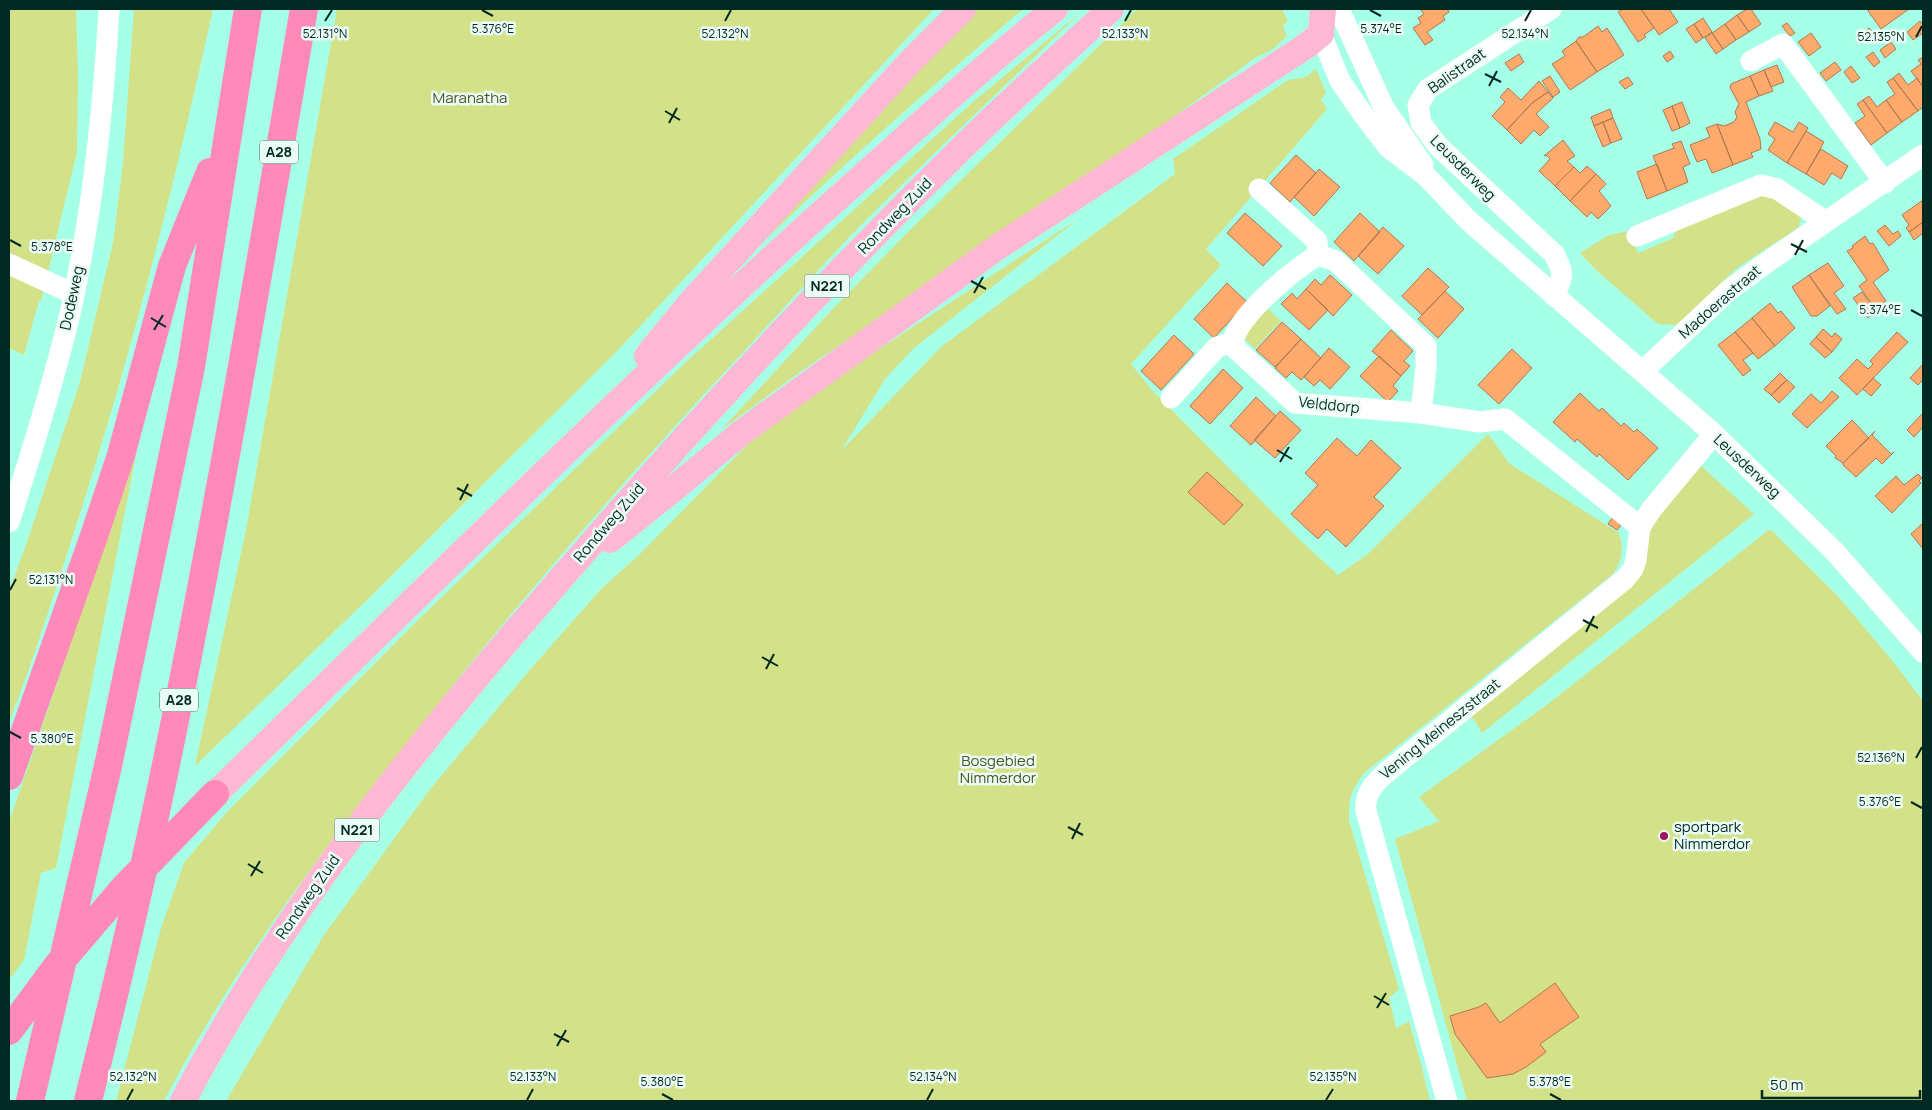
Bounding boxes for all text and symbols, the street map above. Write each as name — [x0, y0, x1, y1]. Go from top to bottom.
text: 5.376°E — [472, 20, 514, 37]
text: 5.374°E — [1360, 20, 1402, 37]
text: 52.131°N — [303, 25, 347, 42]
text: 52.132°N — [702, 25, 748, 42]
text: 52.133°N — [1102, 25, 1148, 42]
text: 52.134°N — [1501, 25, 1549, 42]
text: 52.135°N — [1858, 28, 1904, 45]
street label: Balistraat — [1424, 43, 1490, 98]
park label: Maranatha — [433, 87, 507, 108]
street label: Leusderweg — [1426, 130, 1501, 205]
road number: A28 — [260, 140, 298, 163]
street label: Rondweg Zuid — [853, 173, 936, 258]
text: 5.378°E — [31, 238, 73, 255]
street label: Madoerastraat — [1674, 260, 1765, 343]
street label: Dodeweg — [54, 264, 89, 332]
road number: N221 — [804, 274, 850, 298]
text: 5.374°E — [1859, 301, 1901, 318]
street label: Velddorp — [1297, 391, 1361, 418]
street label: Leusderweg — [1709, 429, 1786, 502]
street label: Rondweg Zuid — [568, 479, 649, 567]
text: 52.131°N — [29, 571, 73, 588]
street label: Vening Meineszstraat — [1375, 673, 1505, 784]
road number: A28 — [160, 688, 198, 712]
text: 5.380°E — [30, 730, 74, 747]
text: 52.136°N — [1857, 749, 1905, 766]
park label: Bosgebied Nimmerdor — [960, 750, 1037, 788]
text: 5.376°E — [1859, 793, 1901, 810]
place label: sportpark Nimmerdor — [1674, 816, 1751, 854]
road number: N221 — [334, 818, 380, 842]
marker: sportpark Nimmerdor — [1658, 830, 1670, 842]
street label: Rondweg Zuid — [271, 850, 344, 943]
text: 52.132°N — [110, 1068, 156, 1085]
text: 52.133°N — [510, 1068, 556, 1085]
text: 52.134°N — [909, 1068, 957, 1085]
text: 52.135°N — [1310, 1068, 1356, 1085]
scale bar — [1762, 1068, 1920, 1100]
text: 5.380°E — [640, 1073, 684, 1090]
text: 5.378°E — [1529, 1073, 1571, 1090]
text: 50 m — [1770, 1074, 1804, 1095]

